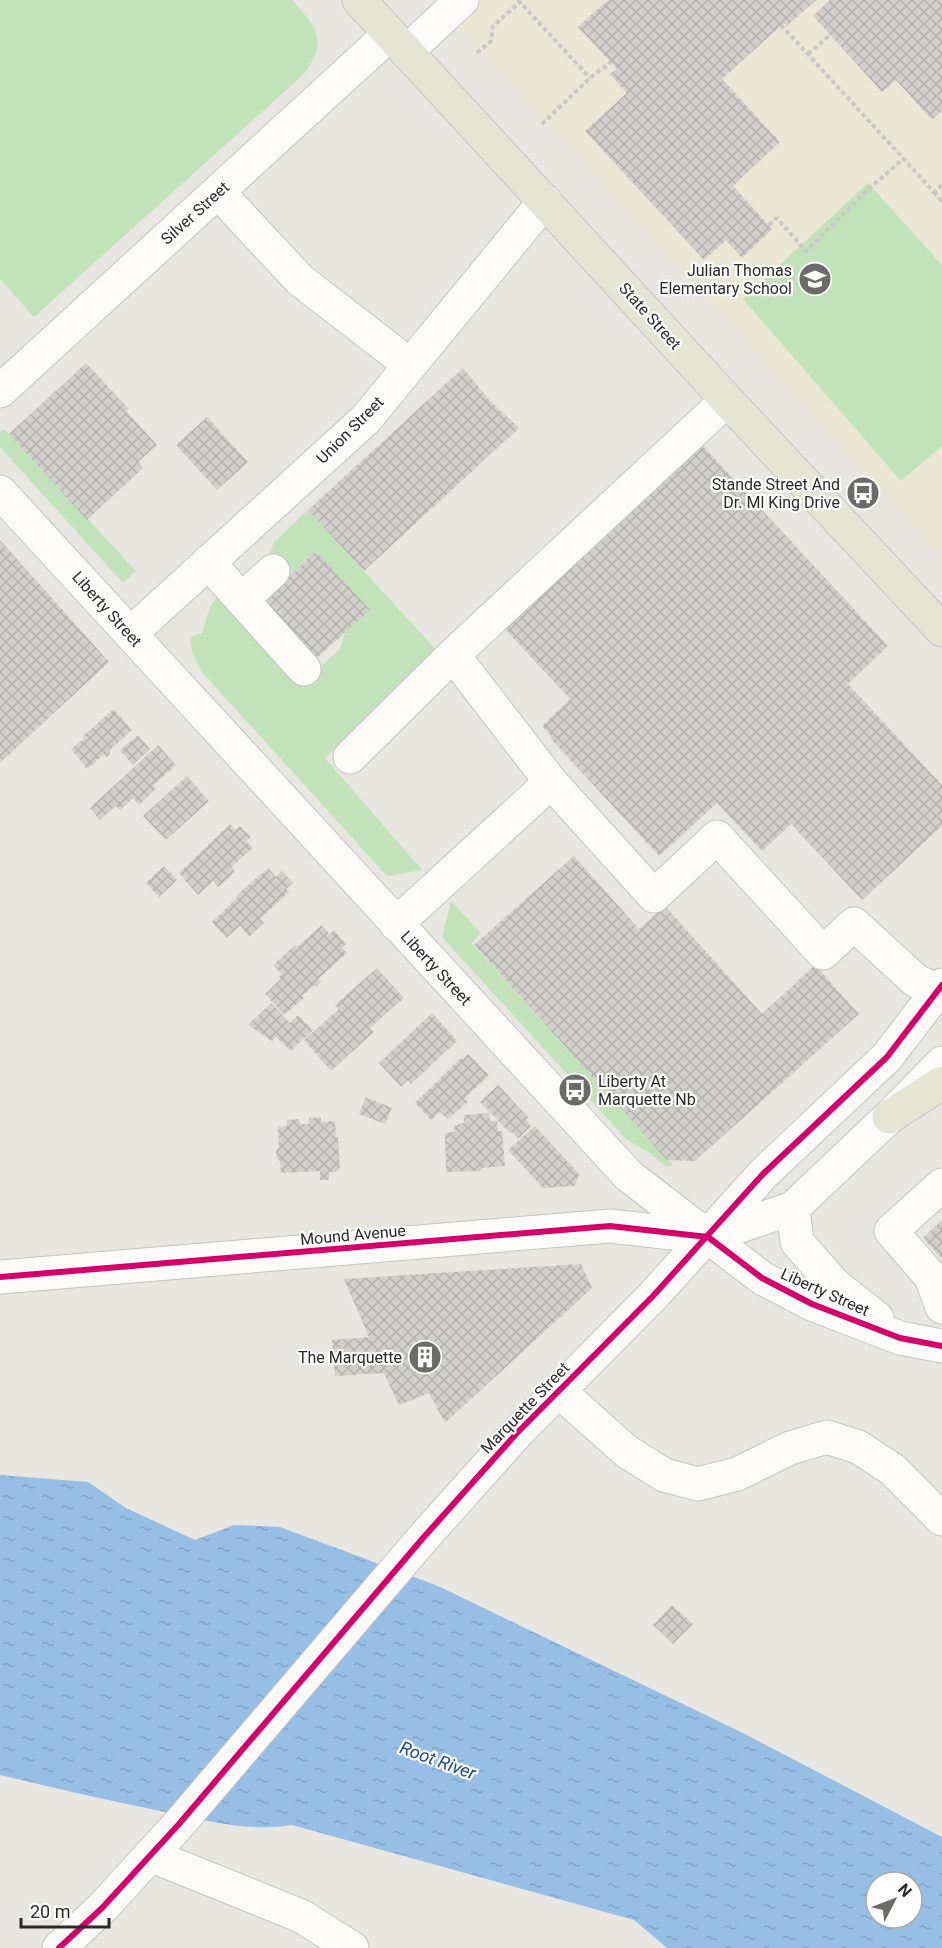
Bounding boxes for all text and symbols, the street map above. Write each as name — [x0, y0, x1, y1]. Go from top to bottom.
street label: Silver Street — [157, 177, 233, 249]
place label: Julian Thomas Elementary School — [659, 261, 792, 298]
school or university icon: Julian Thomas Elementary School — [797, 261, 833, 297]
street label: State Street — [615, 279, 685, 353]
street label: Union Street — [312, 392, 388, 468]
place label: Stande Street And Dr. Ml King Drive — [712, 475, 840, 512]
bus stop icon: Stande Street And Dr. Ml King Drive — [845, 475, 881, 511]
street label: Liberty Street — [68, 567, 146, 651]
street label: Liberty Street — [397, 927, 475, 1009]
bus stop icon: Liberty At Marquette Nb — [557, 1072, 593, 1108]
place label: Liberty At Marquette Nb — [598, 1072, 696, 1109]
street label: Mound Avenue — [299, 1221, 407, 1249]
street label: Liberty Street — [778, 1264, 872, 1320]
building icon: The Marquette — [407, 1339, 443, 1375]
place label: The Marquette — [298, 1348, 402, 1367]
street label: Marquette Street — [477, 1358, 573, 1458]
water label: Root River — [397, 1737, 480, 1784]
north arrow — [864, 1870, 924, 1930]
text: N — [894, 1880, 916, 1901]
scale bar — [21, 1891, 110, 1929]
text: 20 m — [30, 1901, 70, 1922]

